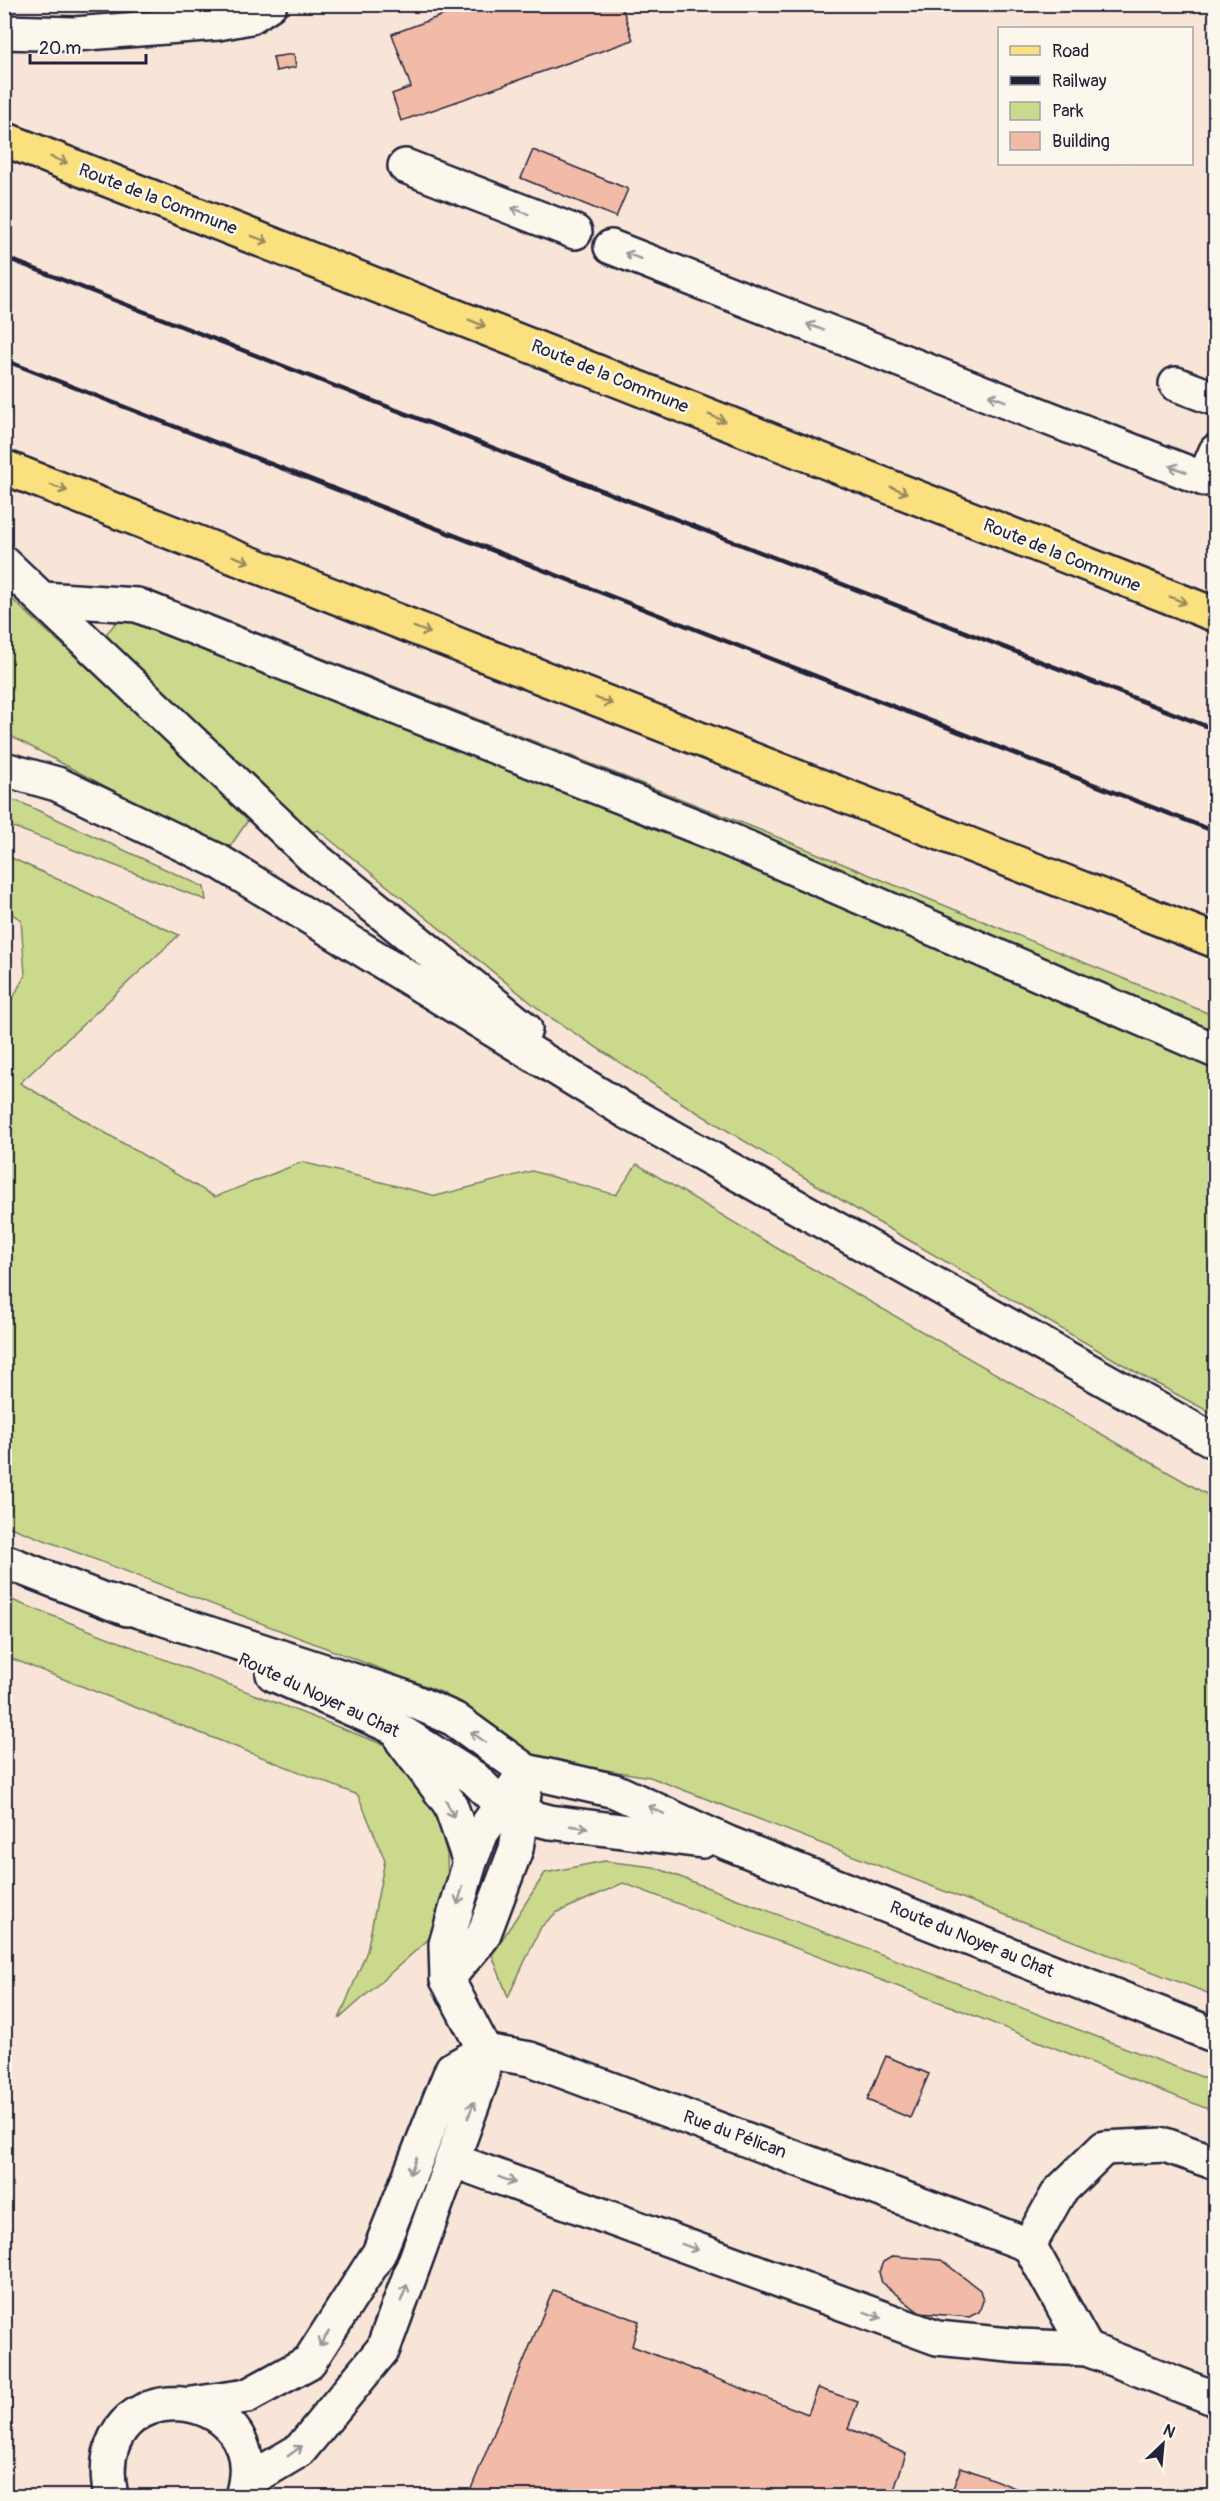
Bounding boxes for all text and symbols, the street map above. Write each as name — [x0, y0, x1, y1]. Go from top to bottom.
scale bar — [30, 27, 146, 65]
legend — [998, 27, 1193, 165]
text: 20 m — [39, 37, 81, 60]
text: Road — [1052, 40, 1089, 63]
text: Railway — [1052, 70, 1107, 93]
text: Park — [1052, 100, 1084, 123]
text: Building — [1052, 130, 1110, 153]
one-way arrow — [49, 155, 68, 166]
street label: Route de la Commune — [75, 159, 240, 240]
one-way arrow — [512, 205, 530, 216]
one-way arrow — [250, 234, 269, 245]
one-way arrow — [625, 250, 643, 261]
one-way arrow — [467, 319, 486, 330]
one-way arrow — [806, 321, 825, 332]
street label: Route de la Commune — [528, 334, 692, 419]
one-way arrow — [988, 392, 1006, 403]
one-way arrow — [707, 413, 726, 424]
one-way arrow — [1169, 463, 1188, 474]
one-way arrow — [49, 483, 68, 494]
one-way arrow — [889, 485, 907, 496]
street label: Route de la Commune — [980, 513, 1144, 598]
one-way arrow — [231, 554, 249, 565]
one-way arrow — [1168, 595, 1186, 606]
one-way arrow — [413, 625, 431, 636]
one-way arrow — [594, 696, 613, 707]
street label: Route du Noyer au Chat — [235, 1648, 404, 1743]
one-way arrow — [471, 1731, 487, 1743]
one-way arrow — [445, 1799, 456, 1817]
one-way arrow — [647, 1803, 665, 1815]
one-way arrow — [569, 1821, 589, 1832]
one-way arrow — [454, 1886, 465, 1905]
street label: Route du Noyer au Chat — [886, 1896, 1058, 1983]
one-way arrow — [466, 2101, 477, 2119]
street label: Rue du Pélican — [680, 2105, 790, 2164]
one-way arrow — [406, 2156, 417, 2175]
one-way arrow — [497, 2176, 516, 2187]
one-way arrow — [680, 2243, 699, 2254]
one-way arrow — [399, 2284, 410, 2303]
one-way arrow — [863, 2310, 882, 2321]
one-way arrow — [318, 2330, 331, 2347]
north arrow — [1133, 2414, 1193, 2474]
text: N — [1160, 2420, 1179, 2443]
one-way arrow — [287, 2445, 303, 2458]

